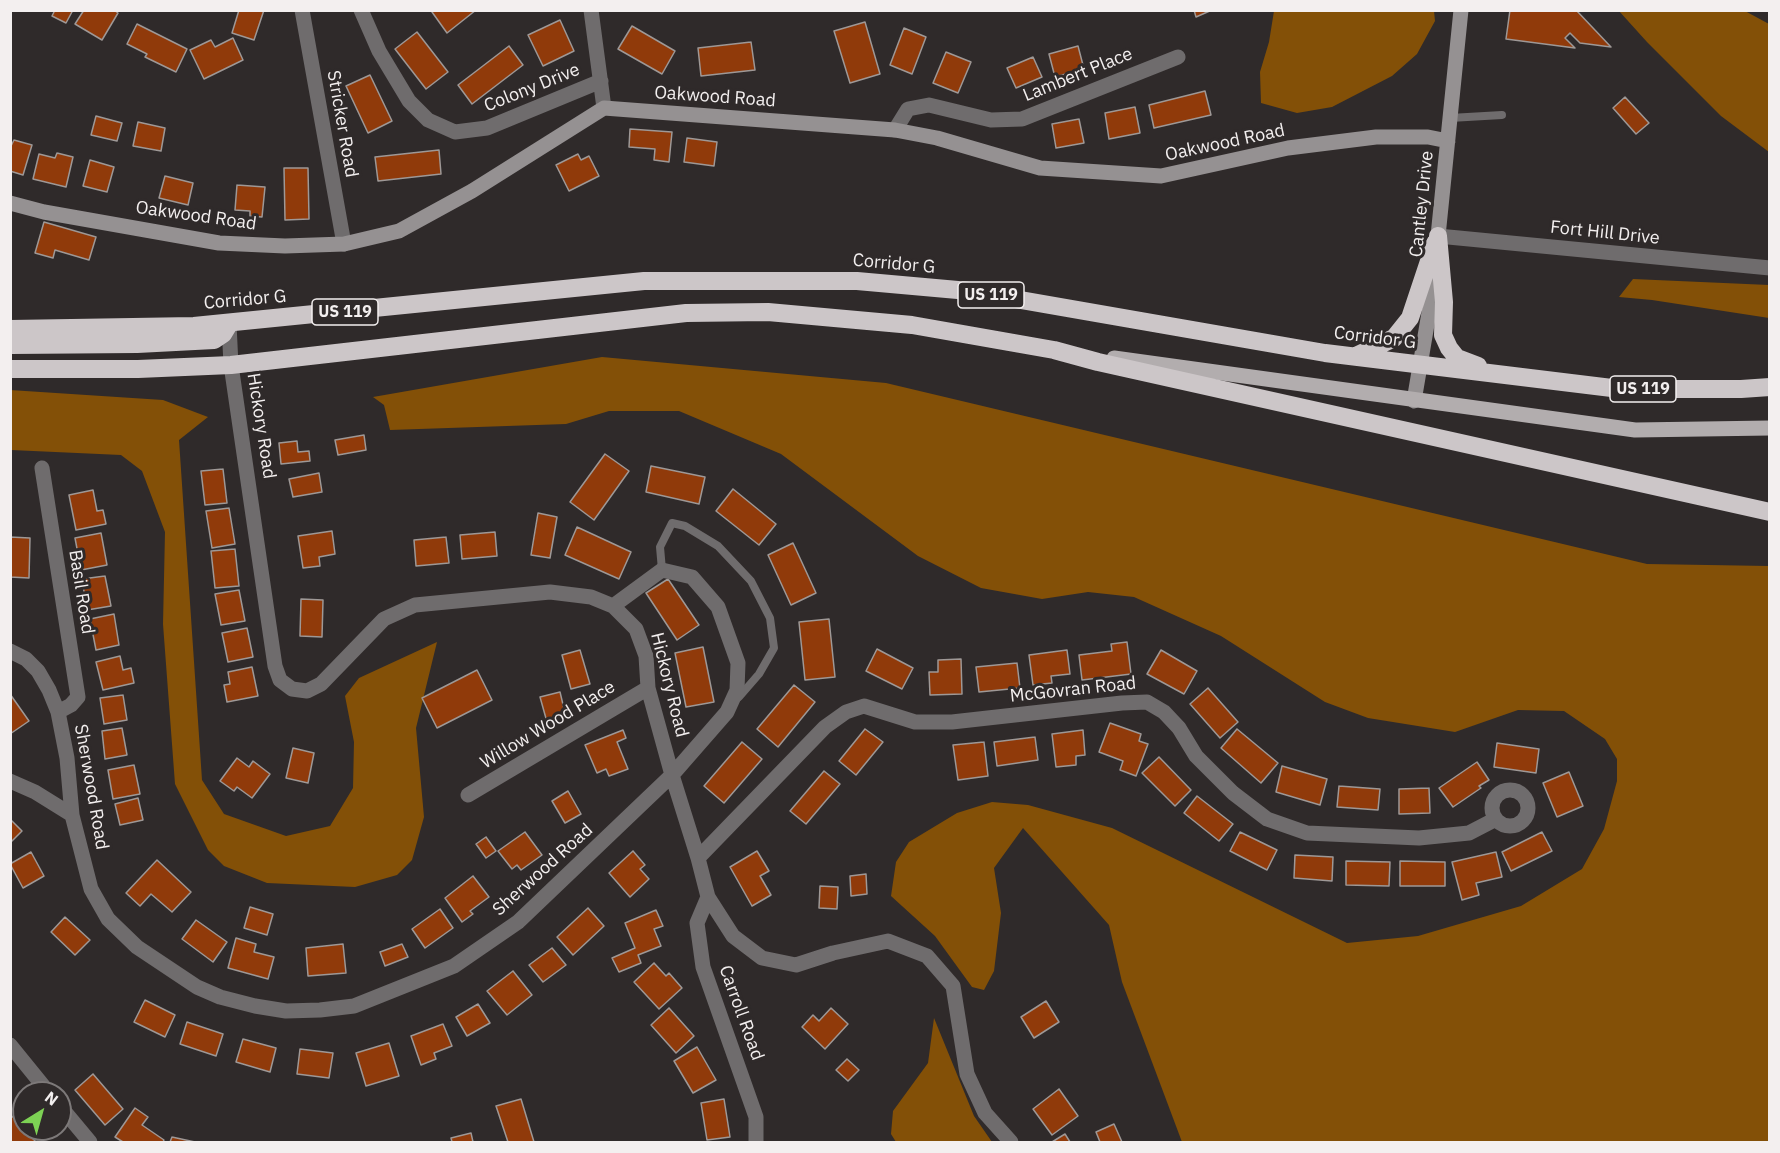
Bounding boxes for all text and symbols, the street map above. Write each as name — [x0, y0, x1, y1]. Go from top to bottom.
street label: Lambert Place — [1020, 43, 1136, 107]
street label: Colony Drive — [481, 59, 583, 117]
street label: Stricker Road — [322, 69, 362, 179]
street label: Oakwood Road — [653, 82, 777, 112]
street label: Oakwood Road — [1163, 120, 1287, 166]
street label: Cantley Drive — [1406, 150, 1438, 258]
street label: Oakwood Road — [134, 197, 258, 235]
street label: Fort Hill Drive — [1549, 217, 1661, 249]
street label: Corridor G — [852, 250, 936, 278]
road number: US 119 — [958, 282, 1024, 308]
street label: Corridor G — [203, 286, 287, 314]
road number: US 119 — [312, 299, 378, 325]
street label: Corridor G — [1333, 322, 1417, 354]
street label: Hickory Road — [242, 371, 280, 481]
road number: US 119 — [1610, 376, 1676, 402]
street label: Basil Road — [64, 548, 98, 636]
street label: Hickory Road — [646, 631, 692, 739]
street label: McGovran Road — [1009, 673, 1137, 707]
street label: Willow Wood Place — [477, 676, 619, 774]
street label: Sherwood Road — [69, 722, 113, 852]
street label: Sherwood Road — [489, 819, 597, 921]
street label: Carroll Road — [714, 963, 768, 1063]
north arrow — [12, 1081, 72, 1141]
text: N — [41, 1087, 62, 1110]

